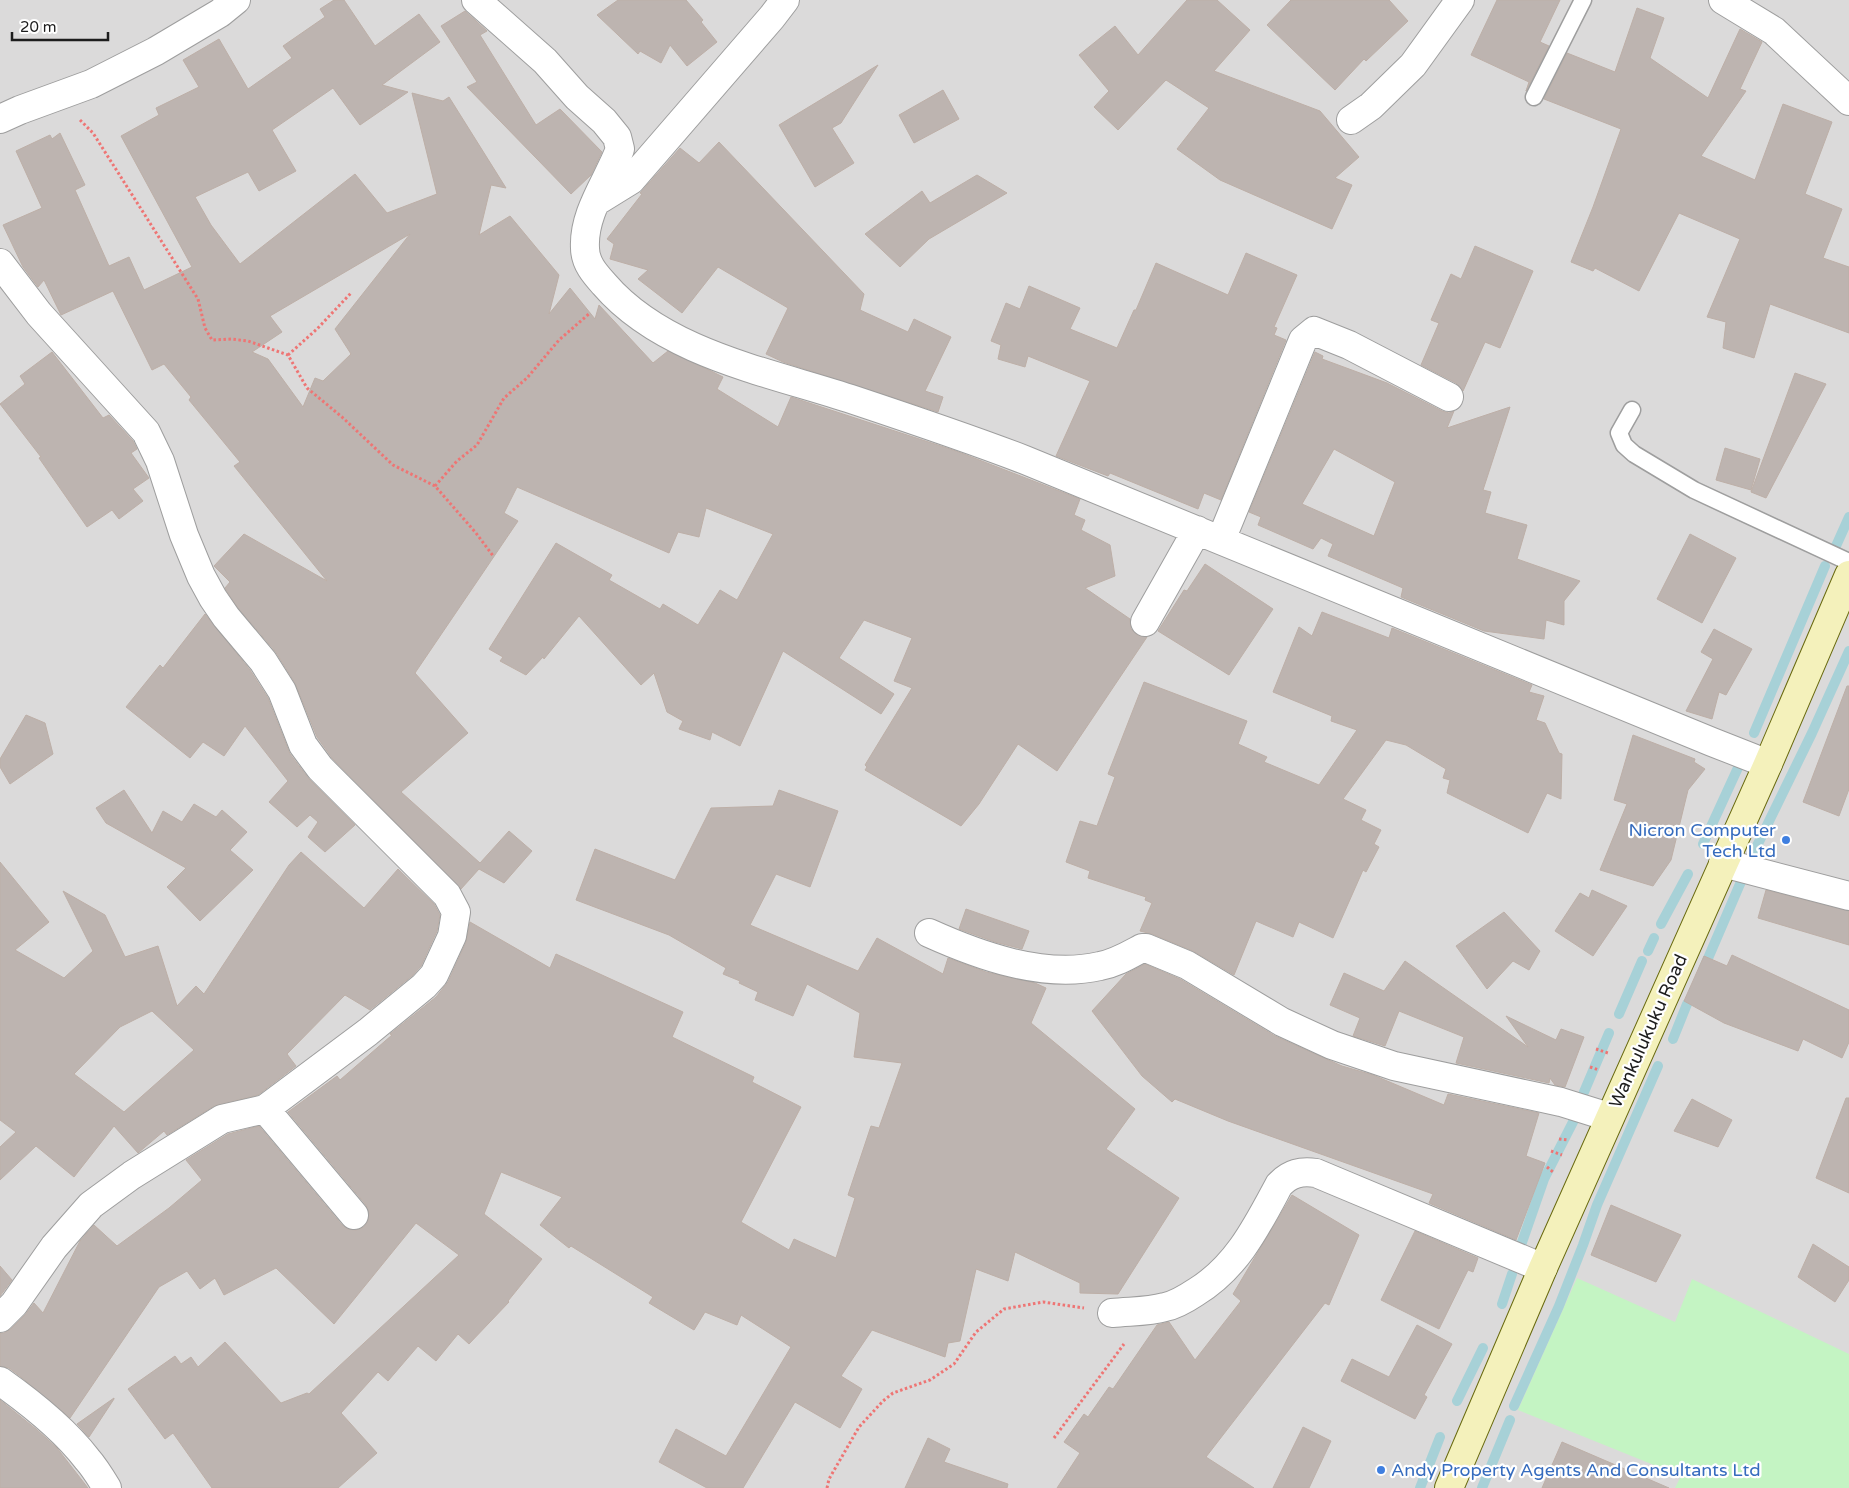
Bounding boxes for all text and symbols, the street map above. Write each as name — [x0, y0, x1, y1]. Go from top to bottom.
scale bar — [12, 10, 109, 42]
text: 20 m — [20, 18, 57, 36]
place label: Nicron Computer Tech Ltd — [1629, 819, 1776, 862]
marker: Nicron Computer Tech Ltd — [1780, 834, 1792, 846]
street label: Wankulukuku Road — [1604, 951, 1692, 1111]
place label: Andy Property Agents And Consultants Ltd — [1391, 1459, 1761, 1481]
marker: Andy Property Agents And Consultants Ltd — [1375, 1464, 1387, 1476]

